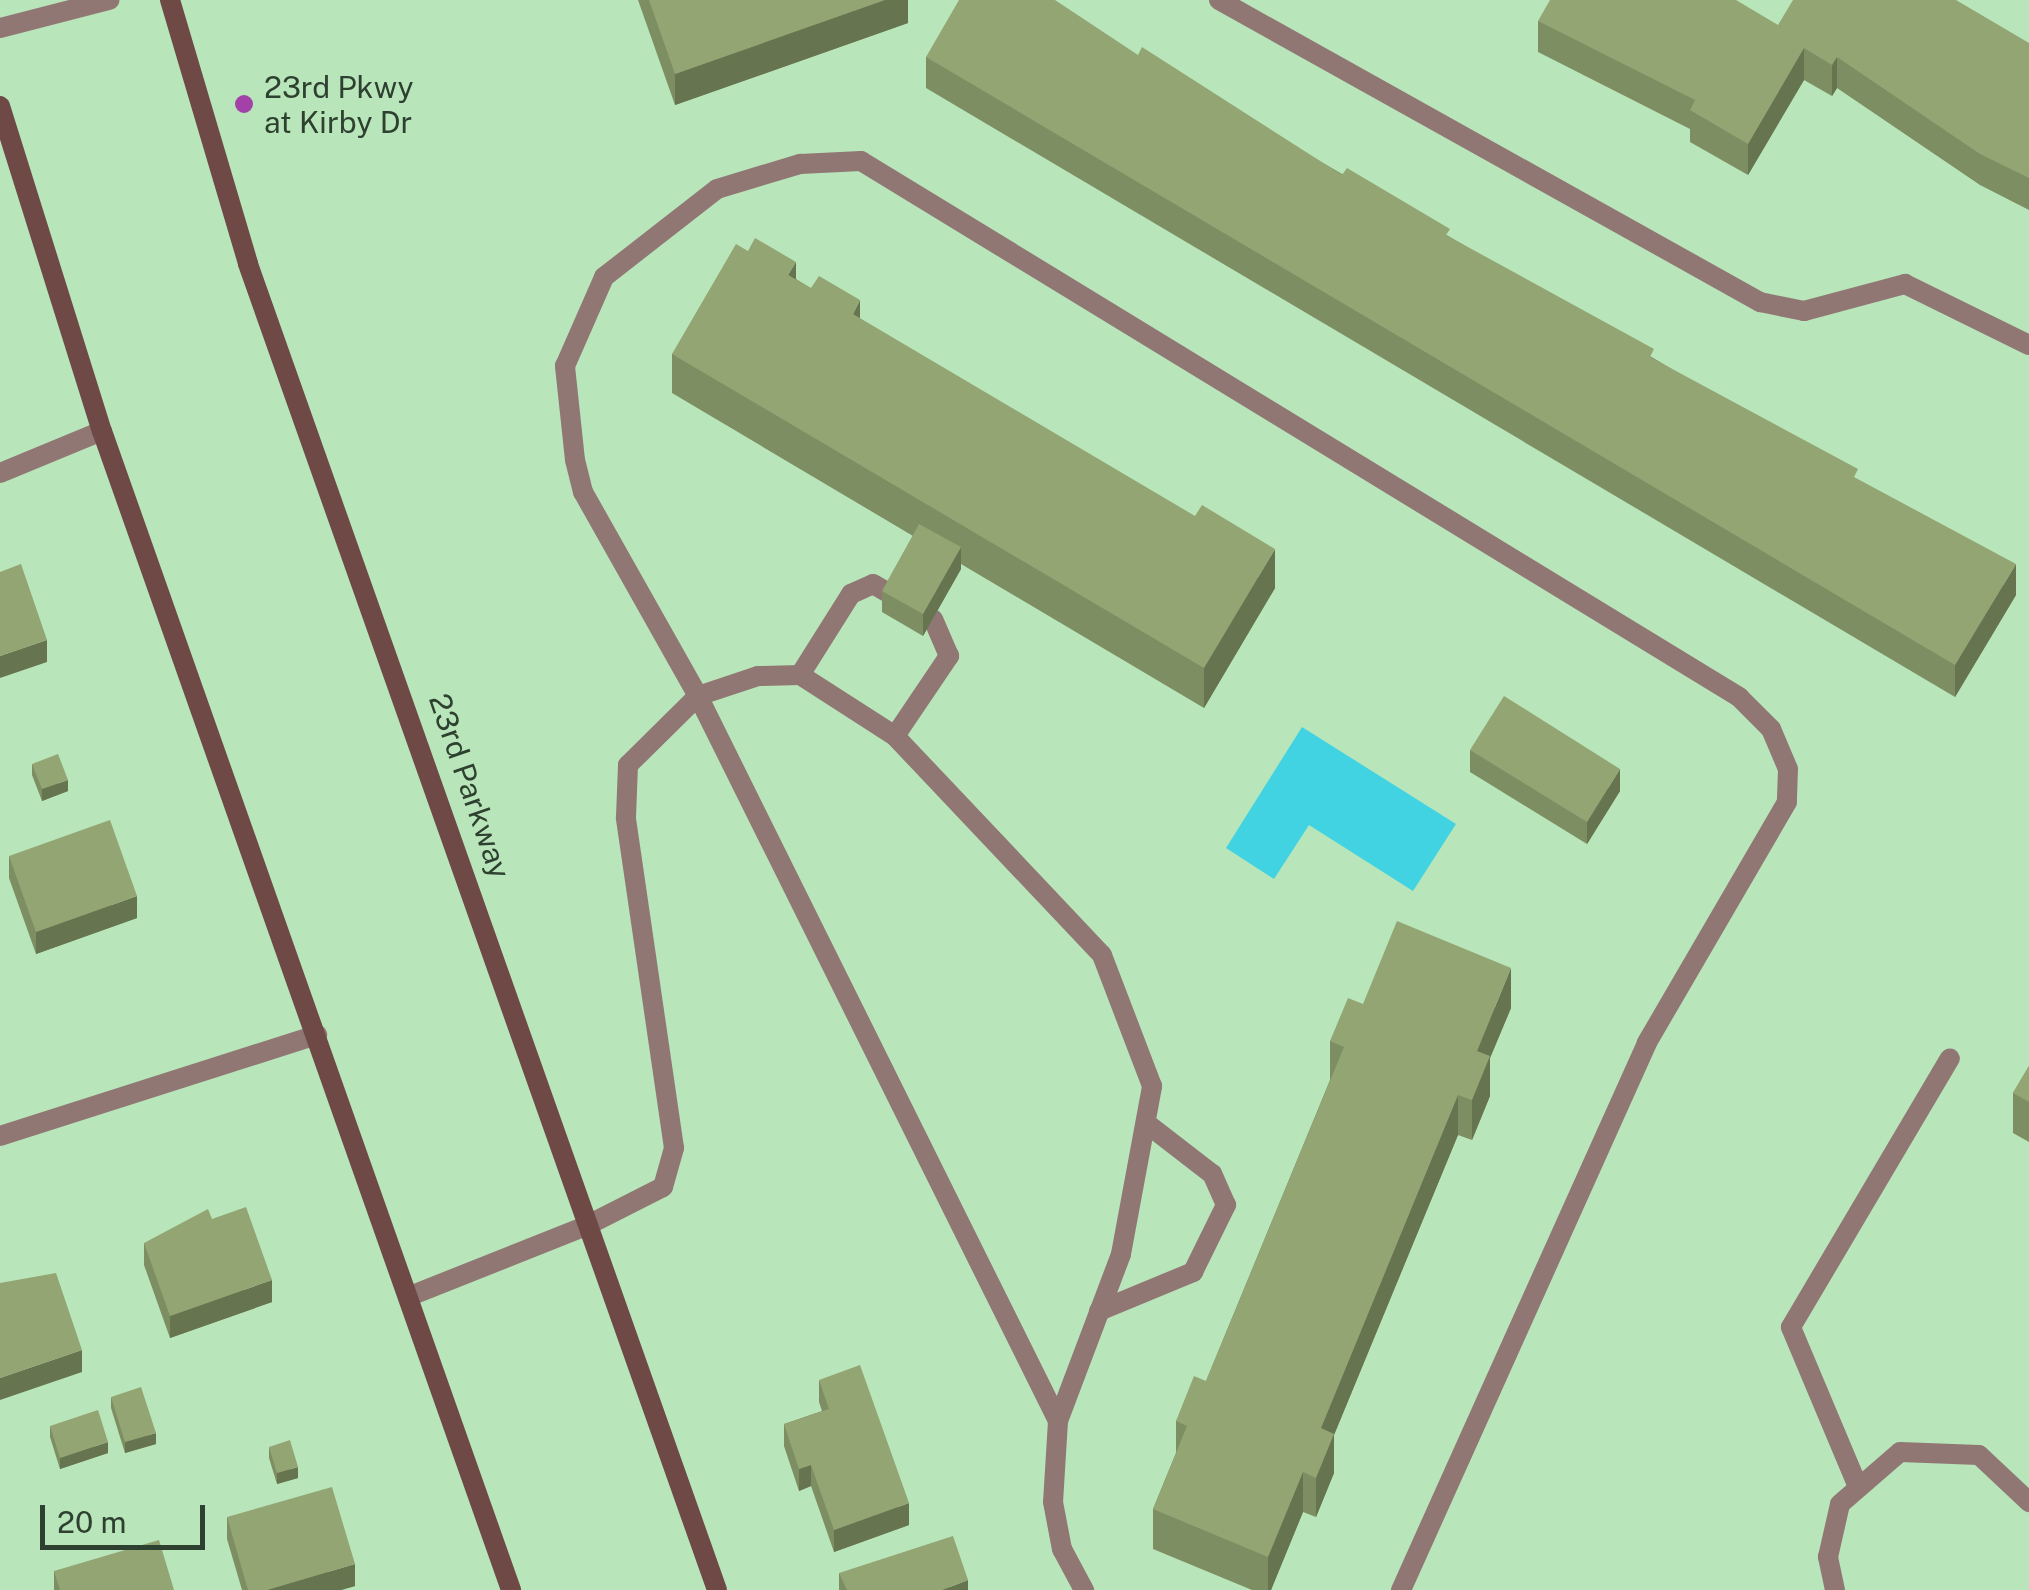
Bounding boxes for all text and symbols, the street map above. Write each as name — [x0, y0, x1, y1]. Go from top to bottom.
place label: 23rd Pkwy at Kirby Dr — [264, 69, 414, 140]
marker: 23rd Pkwy at Kirby Dr — [233, 93, 255, 115]
street label: 23rd Parkway — [422, 689, 518, 883]
scale bar — [45, 1485, 210, 1547]
text: 20 m — [57, 1504, 126, 1540]

